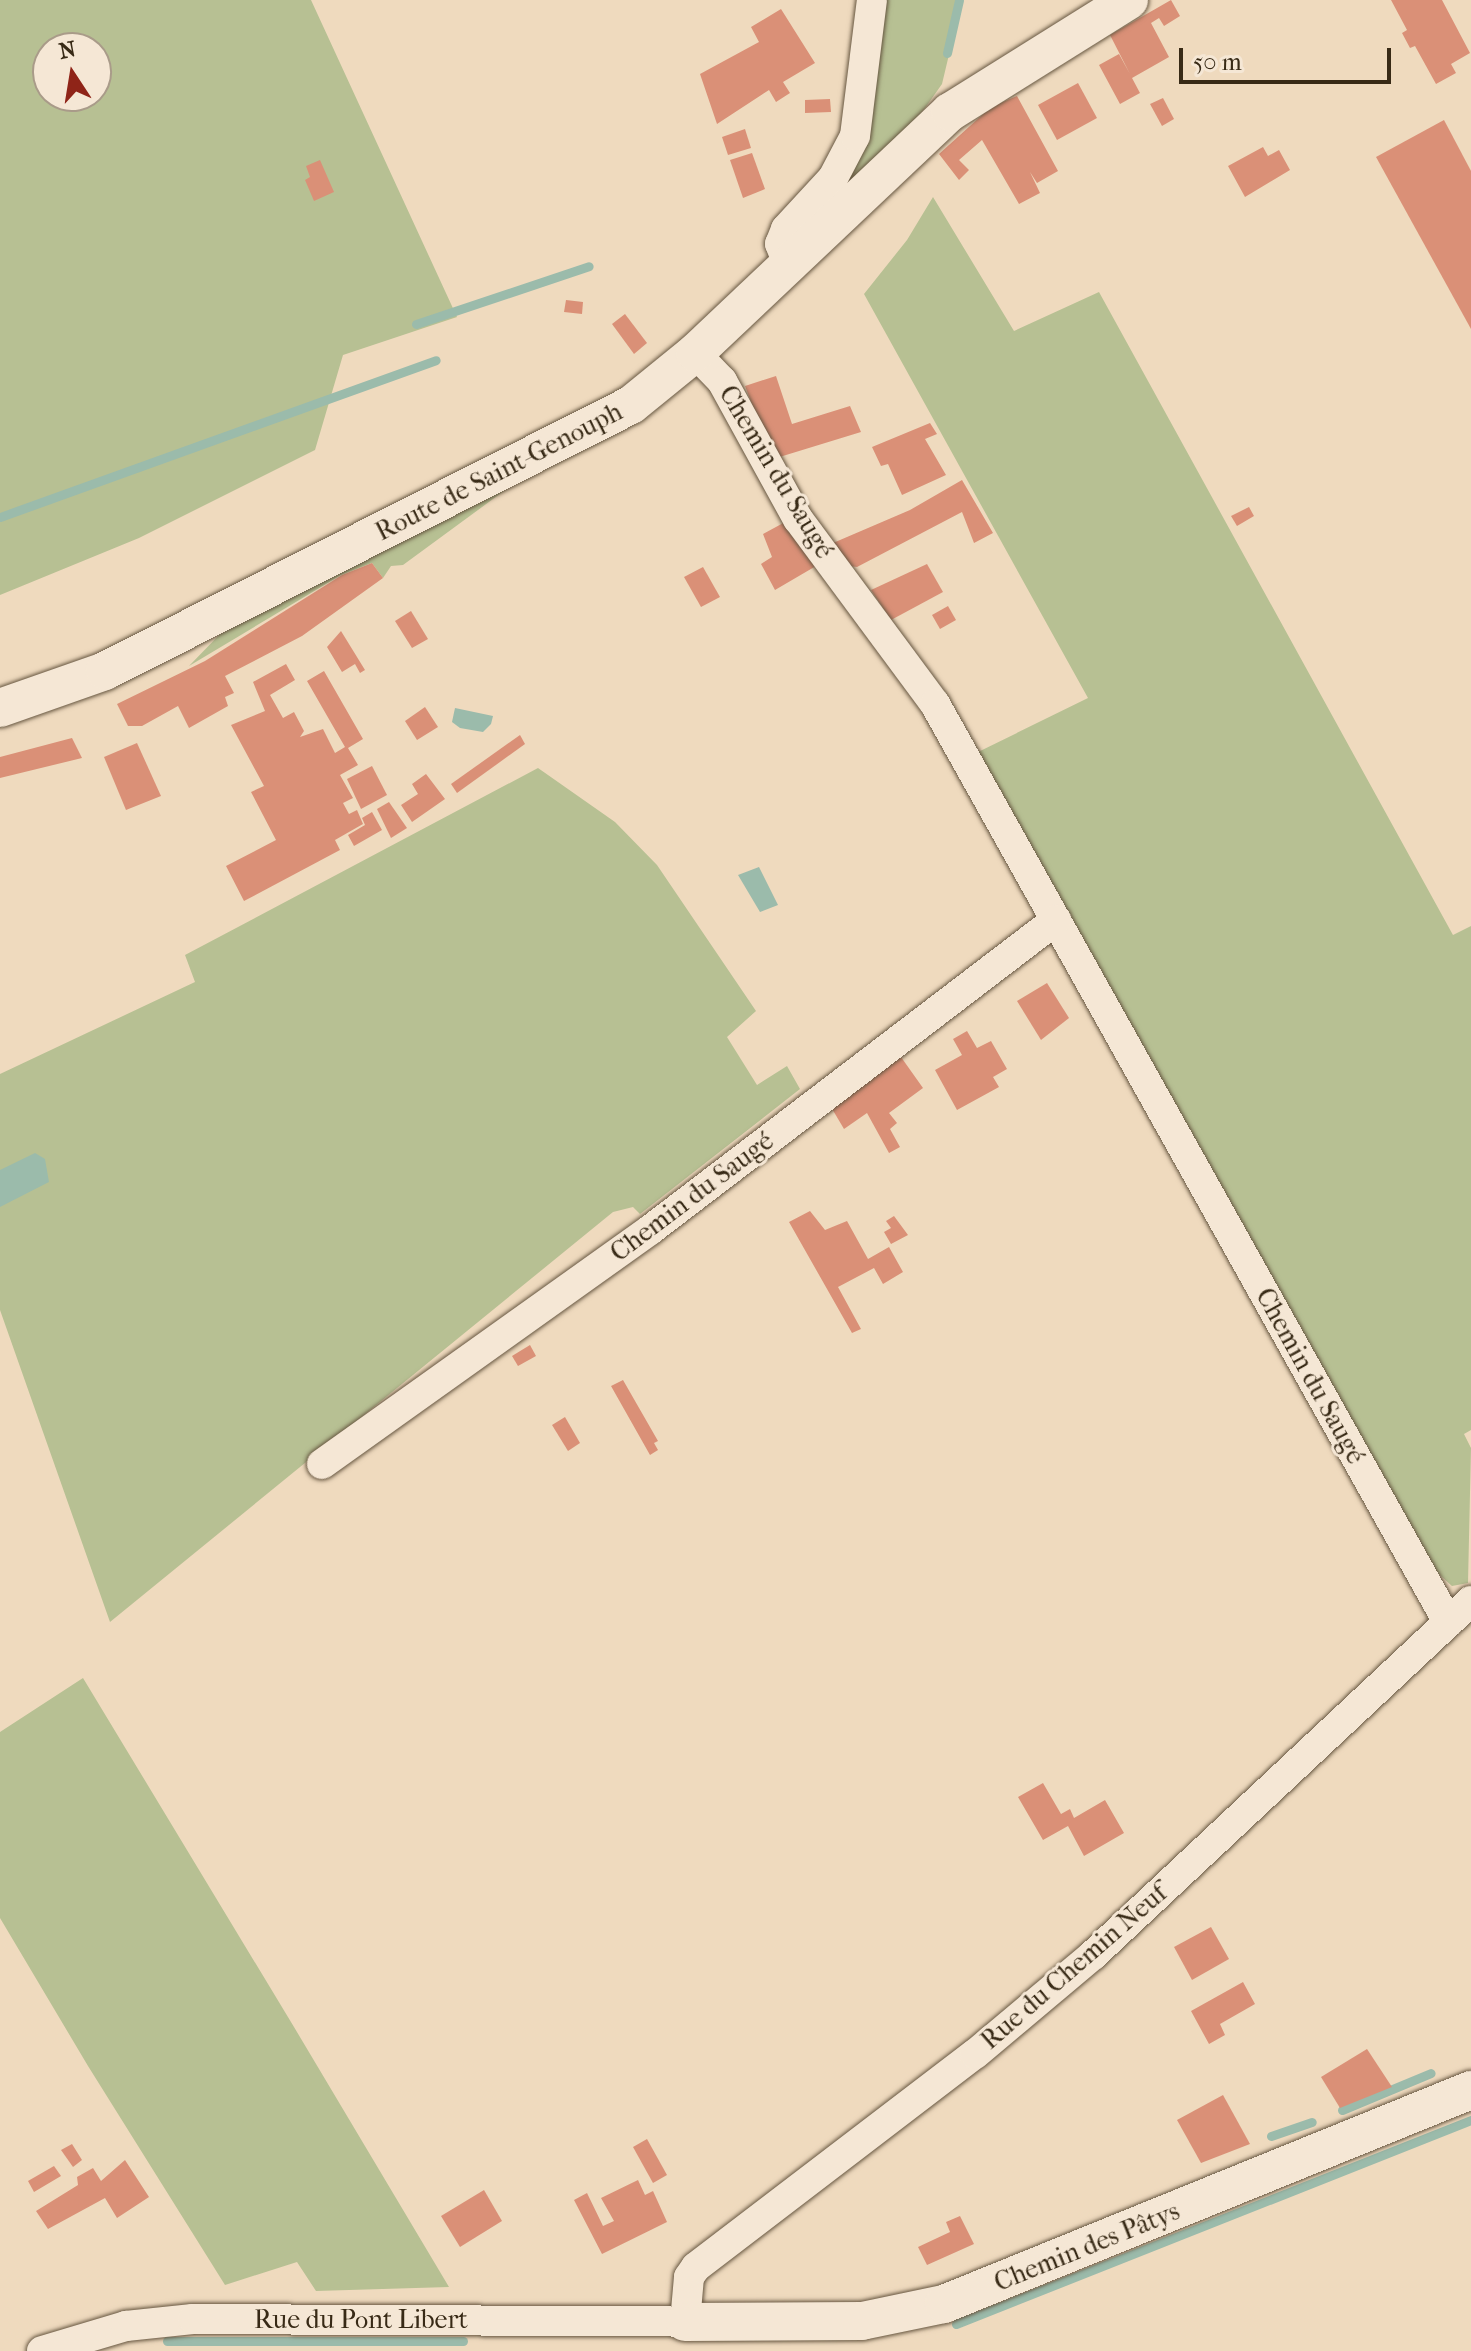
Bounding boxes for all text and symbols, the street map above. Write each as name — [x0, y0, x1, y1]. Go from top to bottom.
north arrow — [32, 32, 112, 112]
scale bar — [1183, 32, 1395, 82]
text: N — [57, 36, 78, 65]
text: 50 m — [1193, 48, 1242, 76]
street label: Chemin du Saugé — [712, 380, 840, 564]
street label: Route de Saint-Genouph — [370, 396, 628, 548]
street label: Chemin du Saugé — [604, 1126, 780, 1268]
street label: Chemin du Saugé — [1249, 1283, 1371, 1469]
street label: Rue du Chemin Neuf — [975, 1878, 1173, 2056]
street label: Chemin des Pâtys — [990, 2196, 1184, 2298]
street label: Rue du Pont Libert — [254, 2304, 468, 2336]

